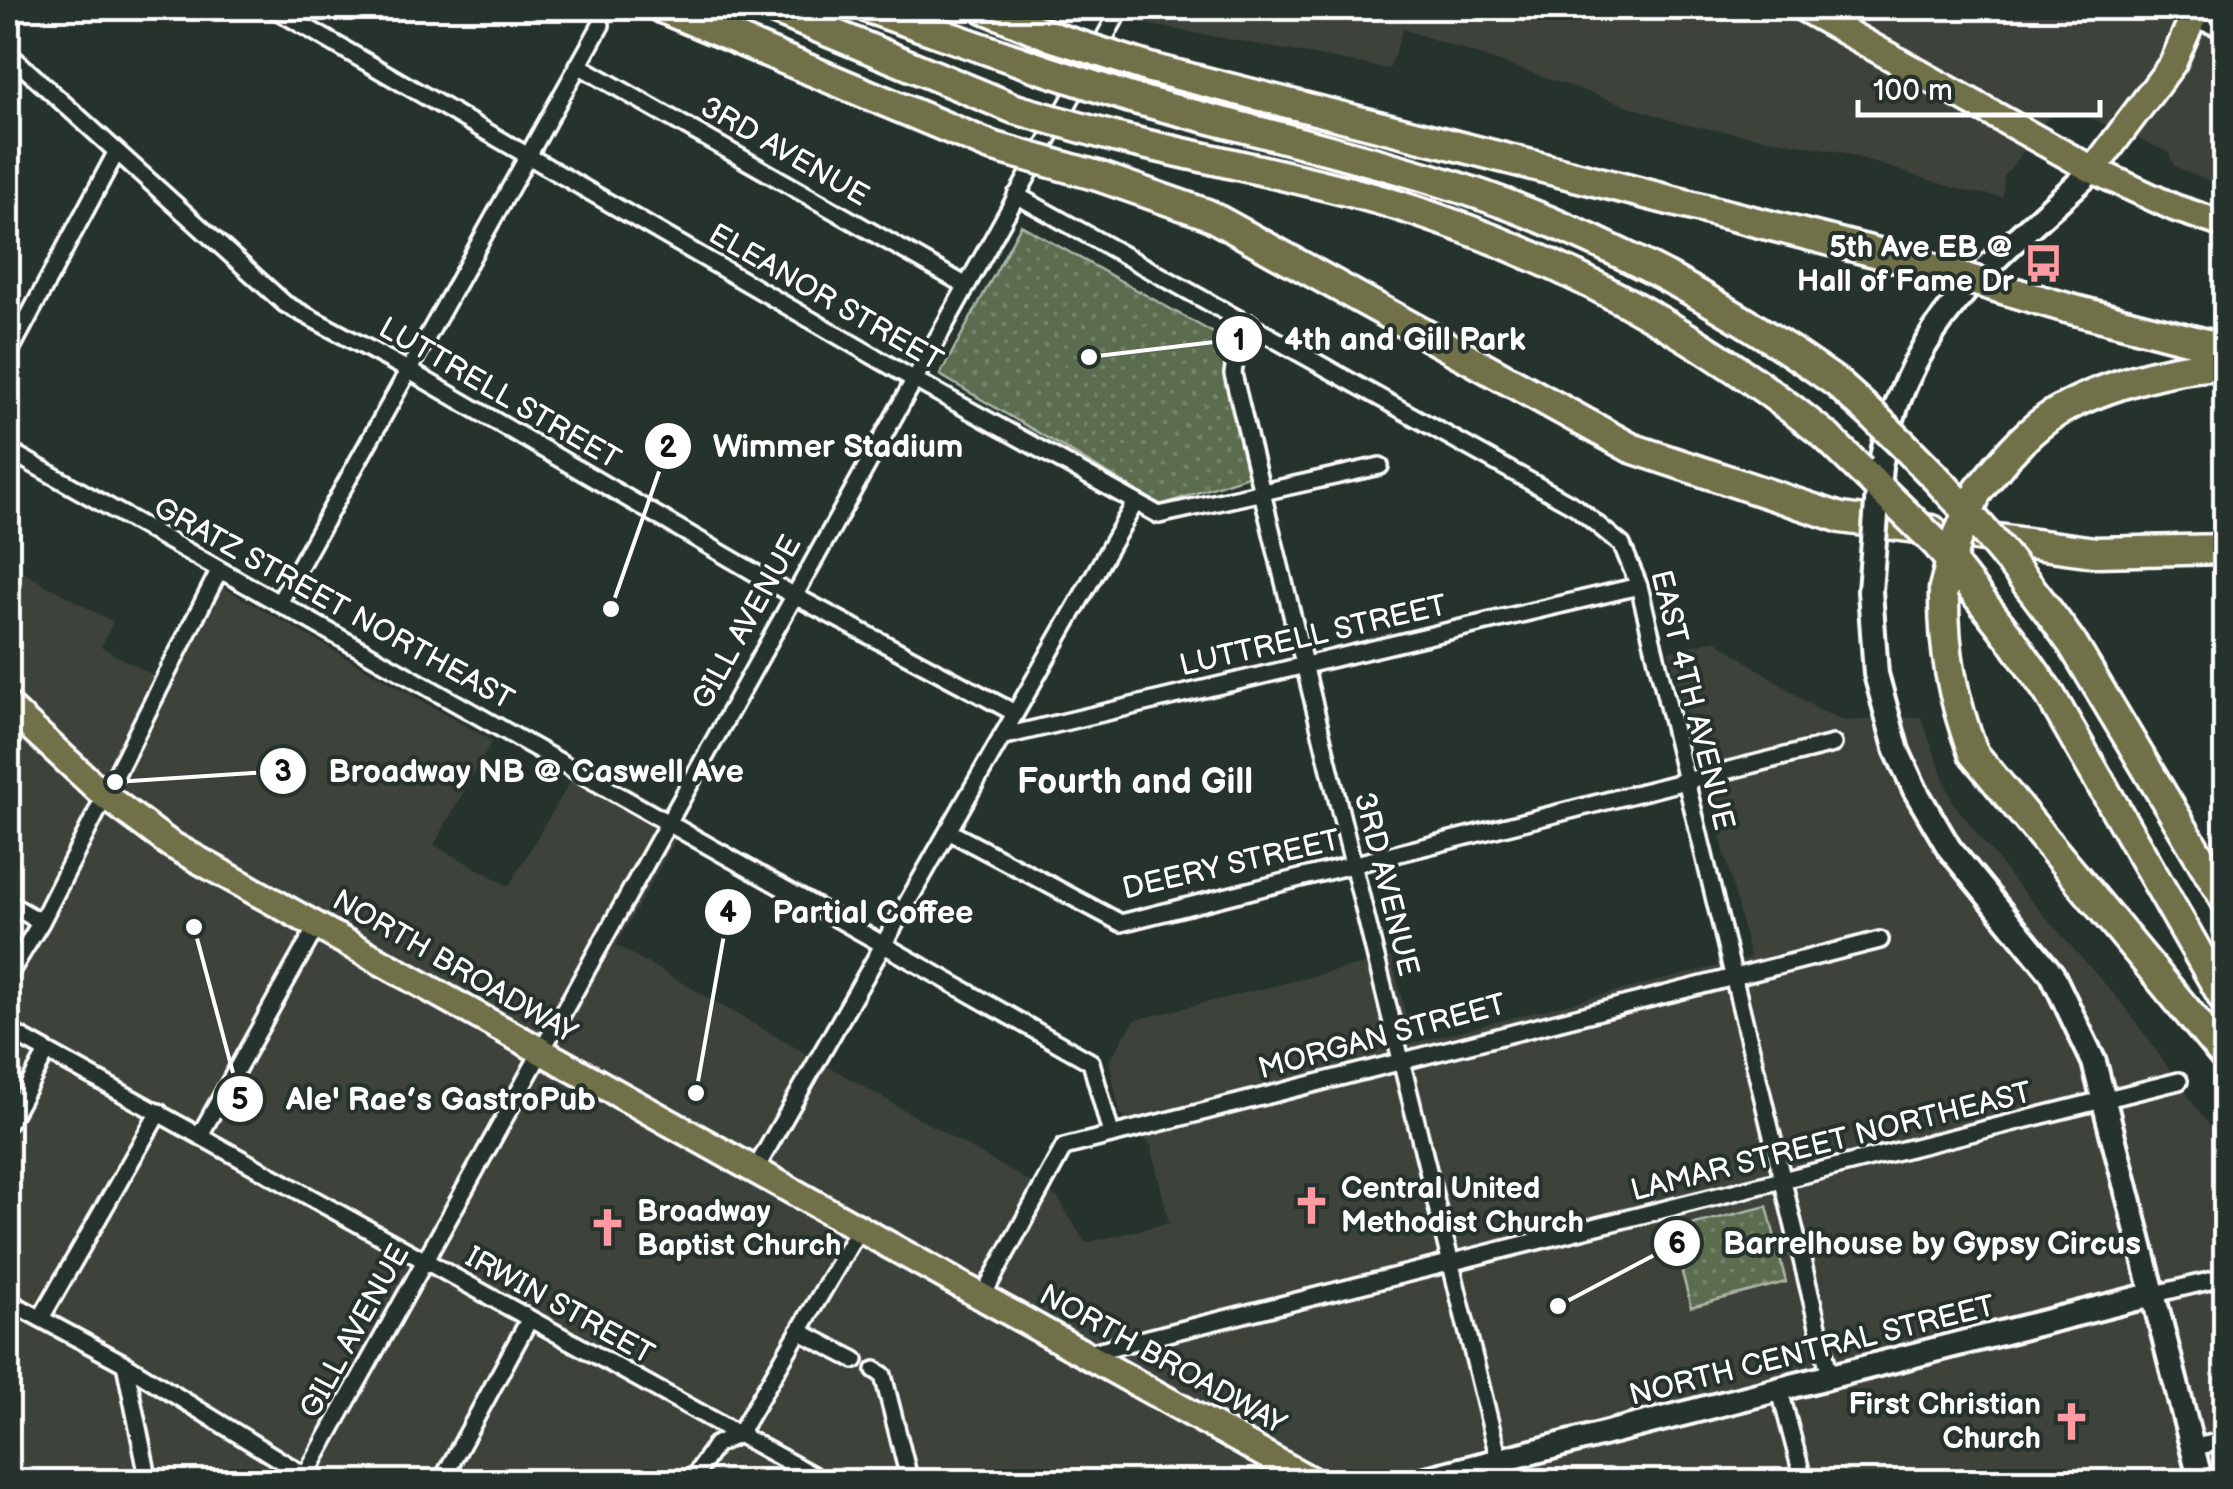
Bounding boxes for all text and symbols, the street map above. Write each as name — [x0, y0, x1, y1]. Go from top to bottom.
scale bar — [1858, 55, 2100, 117]
text: 100 m — [1873, 73, 1953, 109]
street label: 3RD AVENUE — [694, 89, 875, 214]
street label: ELEANOR STREET — [702, 216, 949, 379]
place label: 5th Ave EB @ Hall of Fame Dr — [1797, 230, 2015, 300]
bus stop icon: 5th Ave EB @ Hall of Fame Dr — [2023, 243, 2065, 285]
callout: 4th and Gill Park — [1214, 308, 1546, 370]
street label: LUTTRELL STREET — [372, 310, 627, 478]
text: 4th and Gill Park — [1284, 321, 1526, 360]
text: 1 — [1233, 323, 1245, 359]
callout: Wimmer Stadium — [643, 415, 983, 477]
text: Wimmer Stadium — [713, 428, 963, 467]
text: 2 — [659, 430, 677, 466]
street label: GRATZ STREET NORTHEAST — [147, 490, 520, 718]
street label: GILL AVENUE — [684, 529, 809, 716]
street label: EAST 4TH AVENUE — [1642, 567, 1742, 834]
street label: LUTTRELL STREET — [1176, 588, 1450, 684]
callout: Broadway NB @ Caswell Ave — [258, 740, 765, 802]
text: Broadway NB @ Caswell Ave — [328, 753, 744, 792]
text: 3 — [274, 754, 292, 790]
district label: Fourth and Gill — [1017, 761, 1253, 804]
street label: 3RD AVENUE — [1346, 789, 1426, 980]
street label: DEERY STREET — [1119, 822, 1344, 908]
callout: Partial Coffee — [703, 881, 994, 943]
street label: NORTH BROADWAY — [326, 882, 583, 1052]
text: Partial Coffee — [772, 894, 974, 933]
text: 4 — [719, 895, 737, 931]
street label: MORGAN STREET — [1254, 987, 1510, 1087]
callout: Ale' Rae’s GastroPub — [215, 1068, 616, 1130]
street label: LAMAR STREET NORTHEAST — [1627, 1075, 2035, 1209]
text: Ale' Rae’s GastroPub — [285, 1081, 596, 1120]
text: 5 — [231, 1082, 249, 1118]
place label: Central United Methodist Church — [1341, 1171, 1584, 1241]
church icon: Central United Methodist Church — [1290, 1184, 1332, 1226]
place label: Broadway Baptist Church — [637, 1194, 841, 1264]
church icon: Broadway Baptist Church — [586, 1207, 628, 1249]
callout: Barrelhouse by Gypsy Circus — [1652, 1212, 2162, 1274]
text: Barrelhouse by Gypsy Circus — [1723, 1225, 2141, 1264]
text: 6 — [1668, 1226, 1686, 1262]
street label: GILL AVENUE — [292, 1238, 417, 1425]
street label: IRWIN STREET — [459, 1239, 660, 1372]
street label: NORTH BROADWAY — [1033, 1277, 1292, 1443]
street label: NORTH CENTRAL STREET — [1626, 1288, 1999, 1414]
place label: First Christian Church — [1849, 1387, 2041, 1457]
church icon: First Christian Church — [2050, 1400, 2092, 1442]

